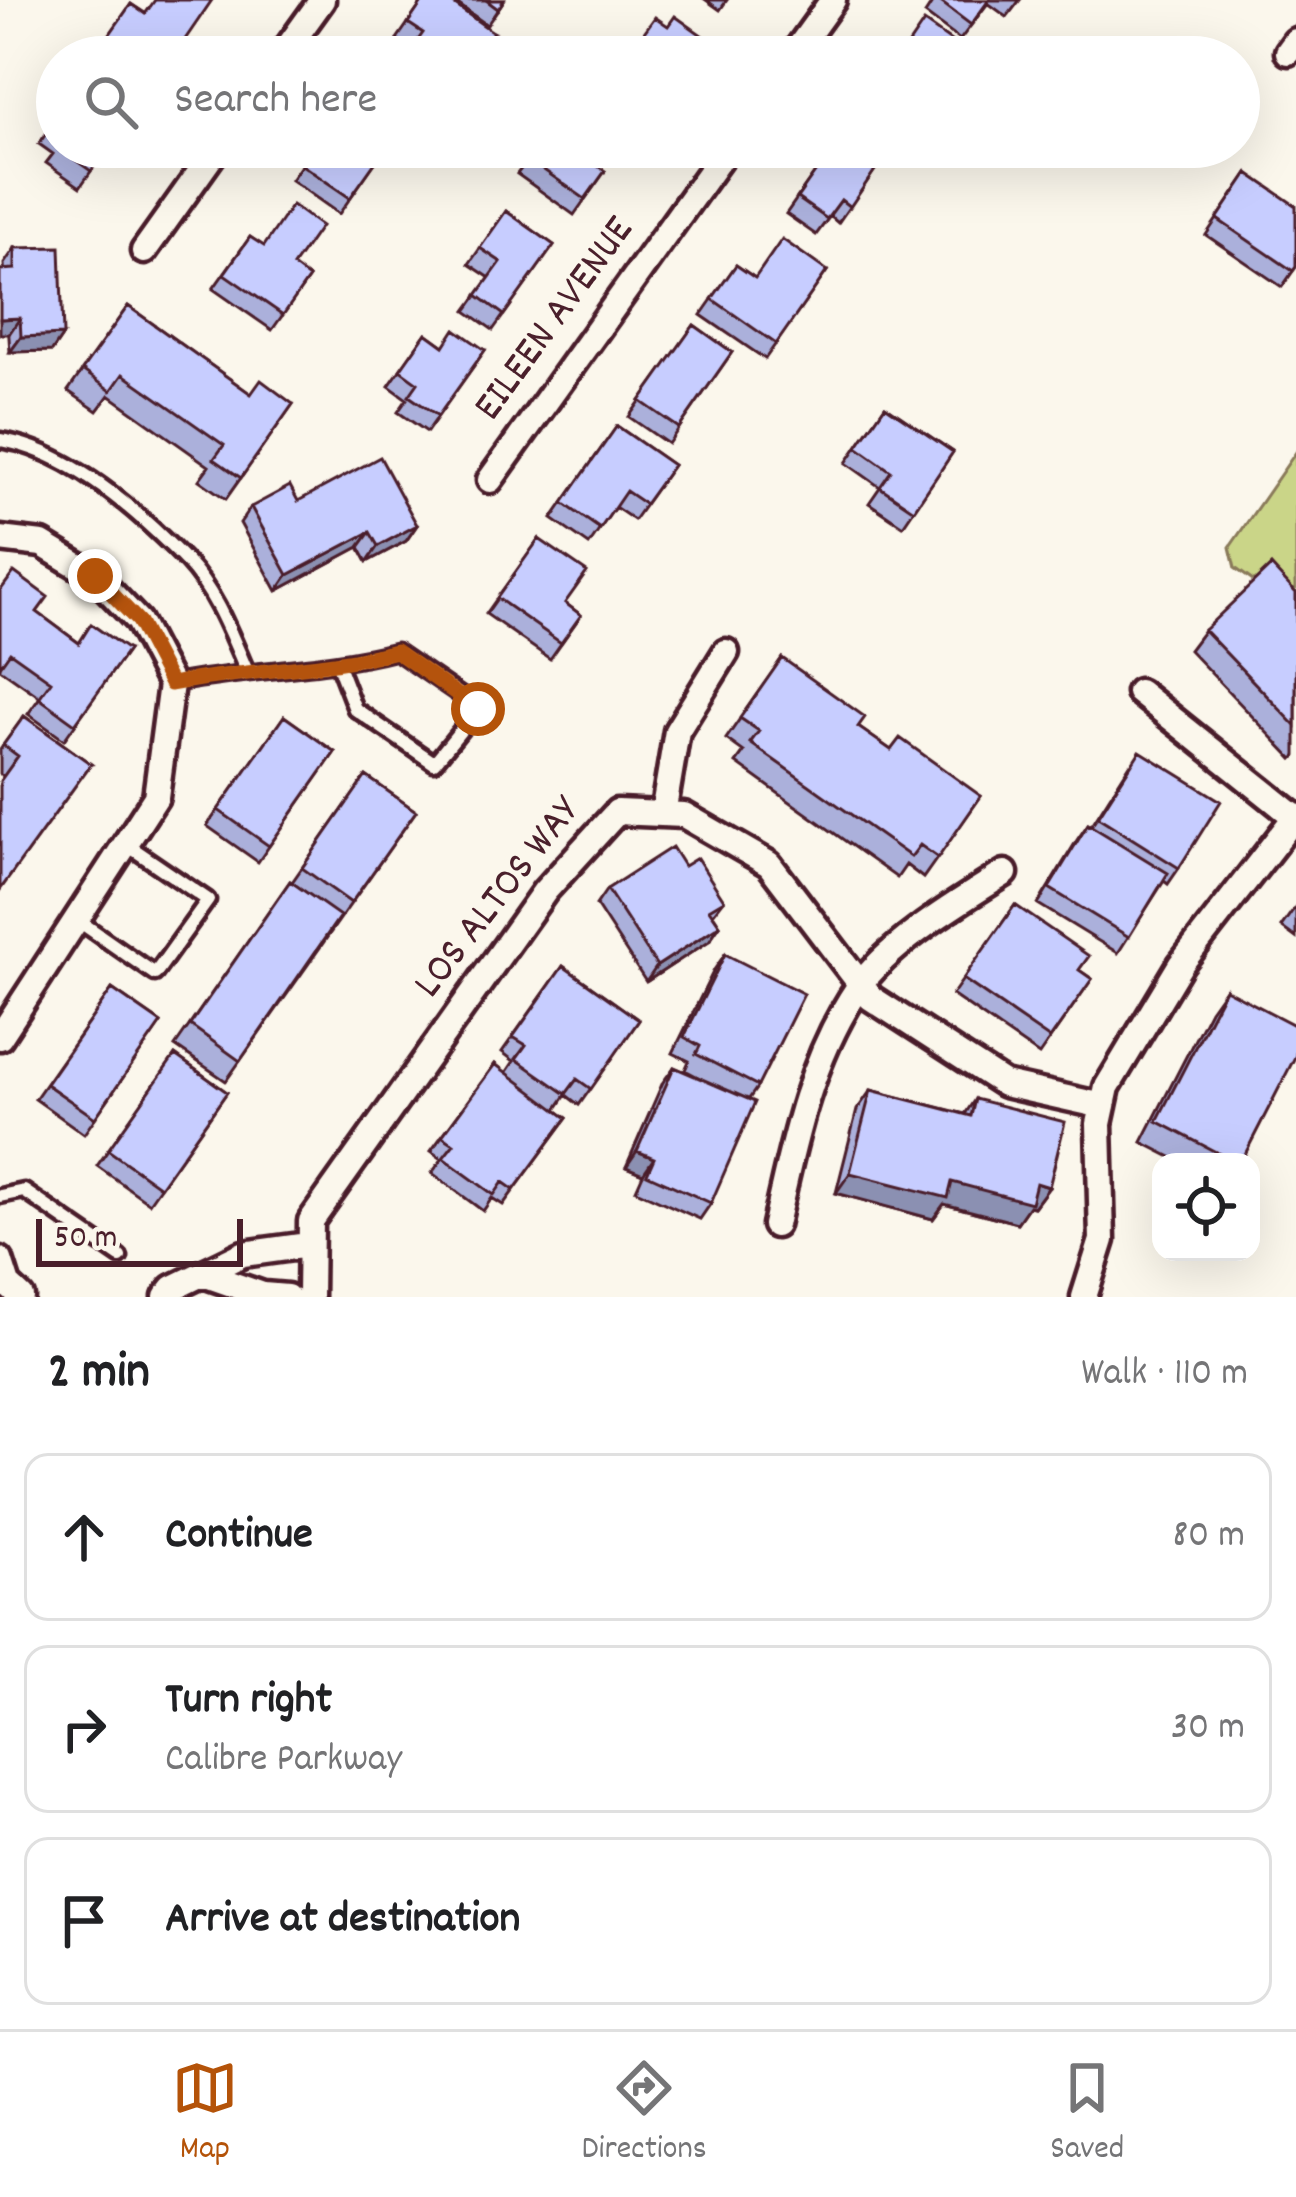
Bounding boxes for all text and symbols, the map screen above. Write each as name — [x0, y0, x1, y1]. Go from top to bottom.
search box — [36, 36, 1260, 168]
icon: search — [78, 69, 144, 135]
text: Search here — [174, 70, 377, 134]
street label: EILEEN AVENUE — [461, 205, 651, 435]
route end — [68, 549, 122, 603]
route start — [451, 682, 505, 736]
street label: LOS ALTOS WAY — [401, 784, 598, 1012]
map controls — [1152, 1153, 1260, 1261]
button: locate — [1152, 1153, 1260, 1261]
scale bar — [36, 1213, 243, 1266]
text: 50 m — [54, 1216, 118, 1263]
text: 2 min — [48, 1339, 150, 1411]
text: Walk · 110 m — [1081, 1348, 1248, 1403]
icon: ahead — [51, 1504, 117, 1570]
text: Continue — [165, 1505, 313, 1569]
text: 80 m — [1172, 1510, 1245, 1565]
text: Turn right — [165, 1670, 332, 1734]
icon: right — [51, 1696, 117, 1762]
text: 30 m — [1171, 1702, 1245, 1757]
text: Calibre Parkway — [165, 1734, 402, 1789]
icon: arrive — [51, 1888, 117, 1954]
text: Arrive at destination — [165, 1889, 520, 1953]
tab: Map — [172, 2055, 238, 2174]
tab: Directions — [582, 2055, 707, 2174]
tab: Saved — [1050, 2055, 1124, 2174]

